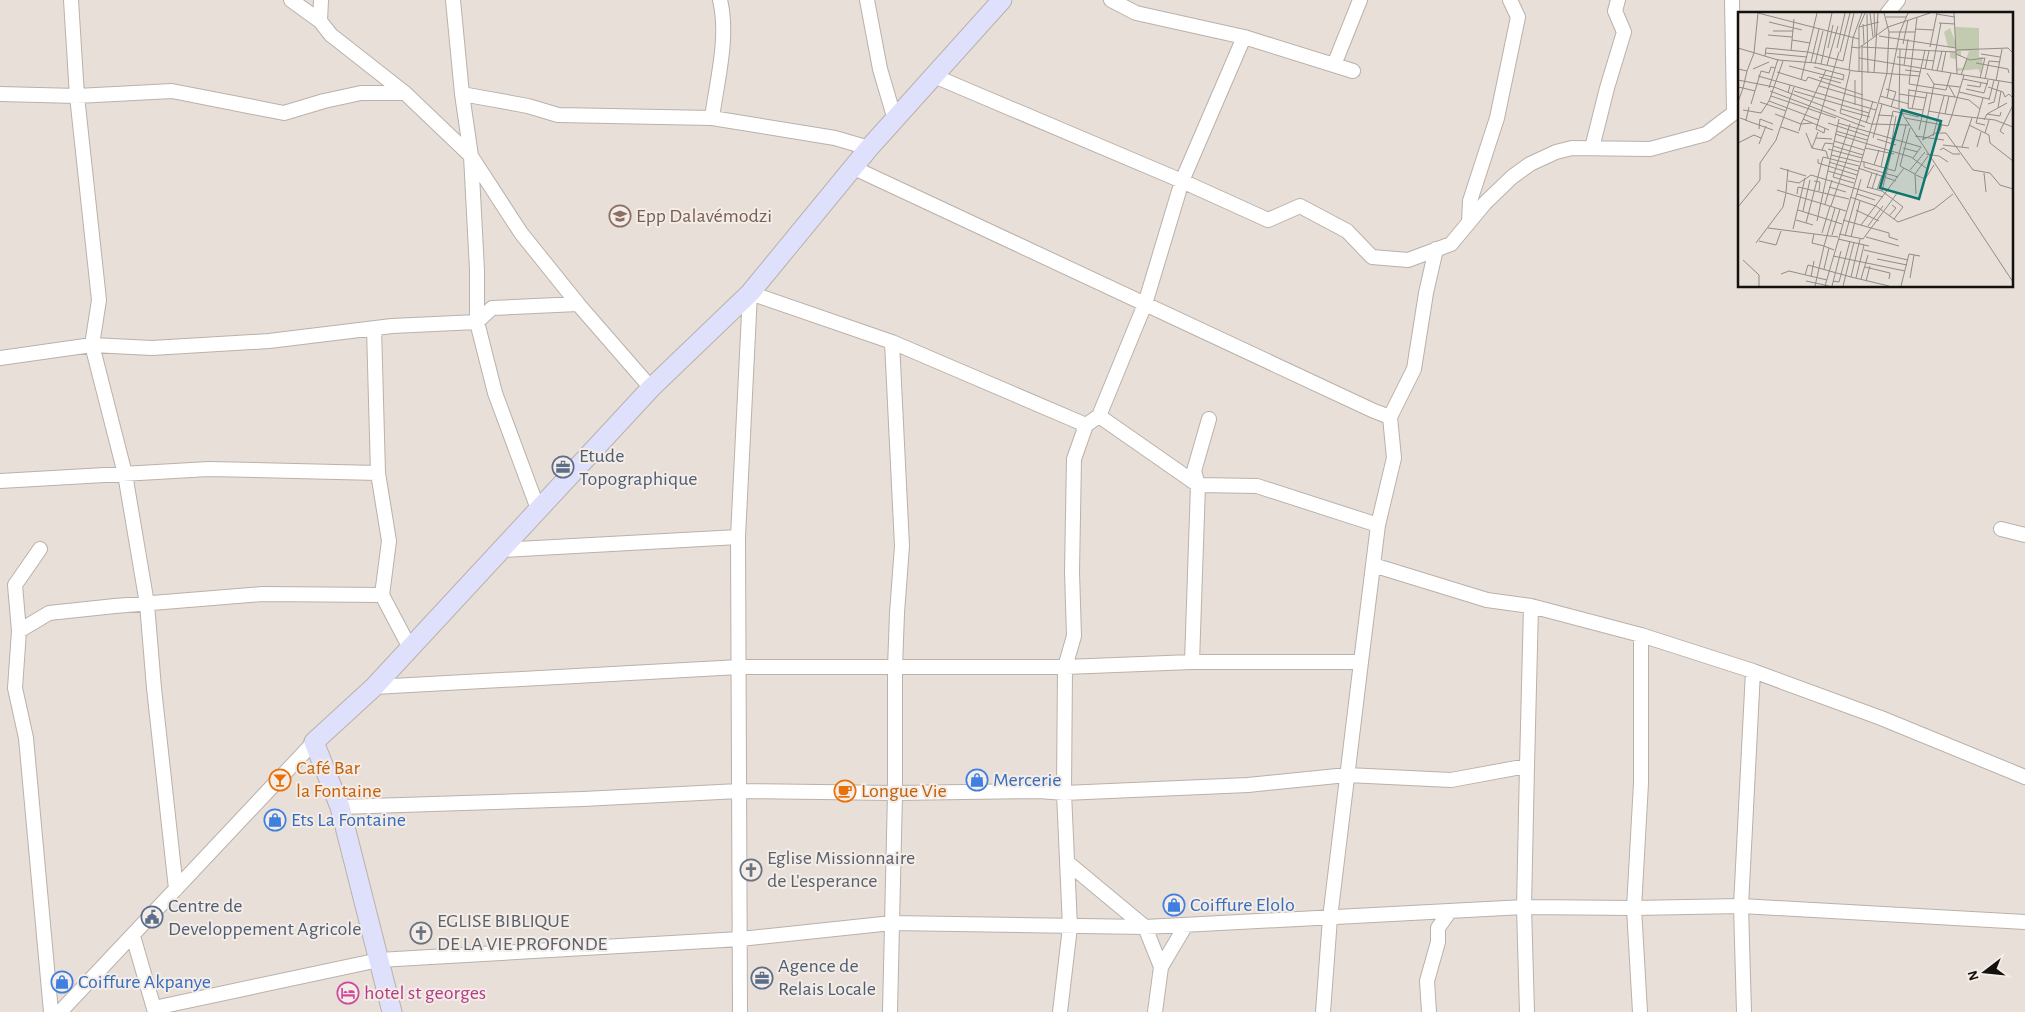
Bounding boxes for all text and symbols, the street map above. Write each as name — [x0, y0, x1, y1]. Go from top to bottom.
inset map — [1738, 12, 2012, 288]
school or university icon: Epp Dalavémodzi — [608, 204, 632, 228]
place label: Epp Dalavémodzi — [636, 206, 772, 226]
place label: Etude Topographique — [579, 446, 698, 489]
office icon: Etude Topographique — [551, 455, 575, 479]
place label: Café Bar la Fontaine — [296, 758, 381, 801]
bar icon: Café Bar la Fontaine — [268, 768, 292, 792]
shop icon: Mercerie — [965, 768, 989, 792]
place label: Mercerie — [993, 770, 1061, 790]
cafe icon: Longue Vie — [833, 779, 857, 803]
place label: Longue Vie — [861, 781, 947, 801]
shop icon: Ets La Fontaine — [263, 808, 287, 832]
place label: Ets La Fontaine — [291, 810, 406, 830]
place label: Eglise Missionnaire de L'esperance — [767, 848, 915, 891]
church icon: Eglise Missionnaire de L'esperance — [739, 858, 763, 882]
shop icon: Coiffure Elolo — [1162, 893, 1186, 917]
place label: Coiffure Elolo — [1190, 895, 1295, 915]
place label: Centre de Developpement Agricole — [168, 896, 361, 939]
public building icon: Centre de Developpement Agricole — [140, 905, 164, 929]
place label: EGLISE BIBLIQUE DE LA VIE PROFONDE — [437, 911, 608, 954]
church icon: EGLISE BIBLIQUE DE LA VIE PROFONDE — [409, 921, 433, 945]
north arrow — [1960, 947, 2010, 997]
place label: Agence de Relais Locale — [778, 956, 876, 999]
office icon: Agence de Relais Locale — [750, 966, 774, 990]
text: N — [1965, 969, 1982, 982]
shop icon: Coiffure Akpanye — [50, 970, 74, 994]
place label: Coiffure Akpanye — [78, 972, 211, 992]
hotel icon: hotel st georges — [336, 981, 360, 1005]
place label: hotel st georges — [364, 983, 486, 1003]

